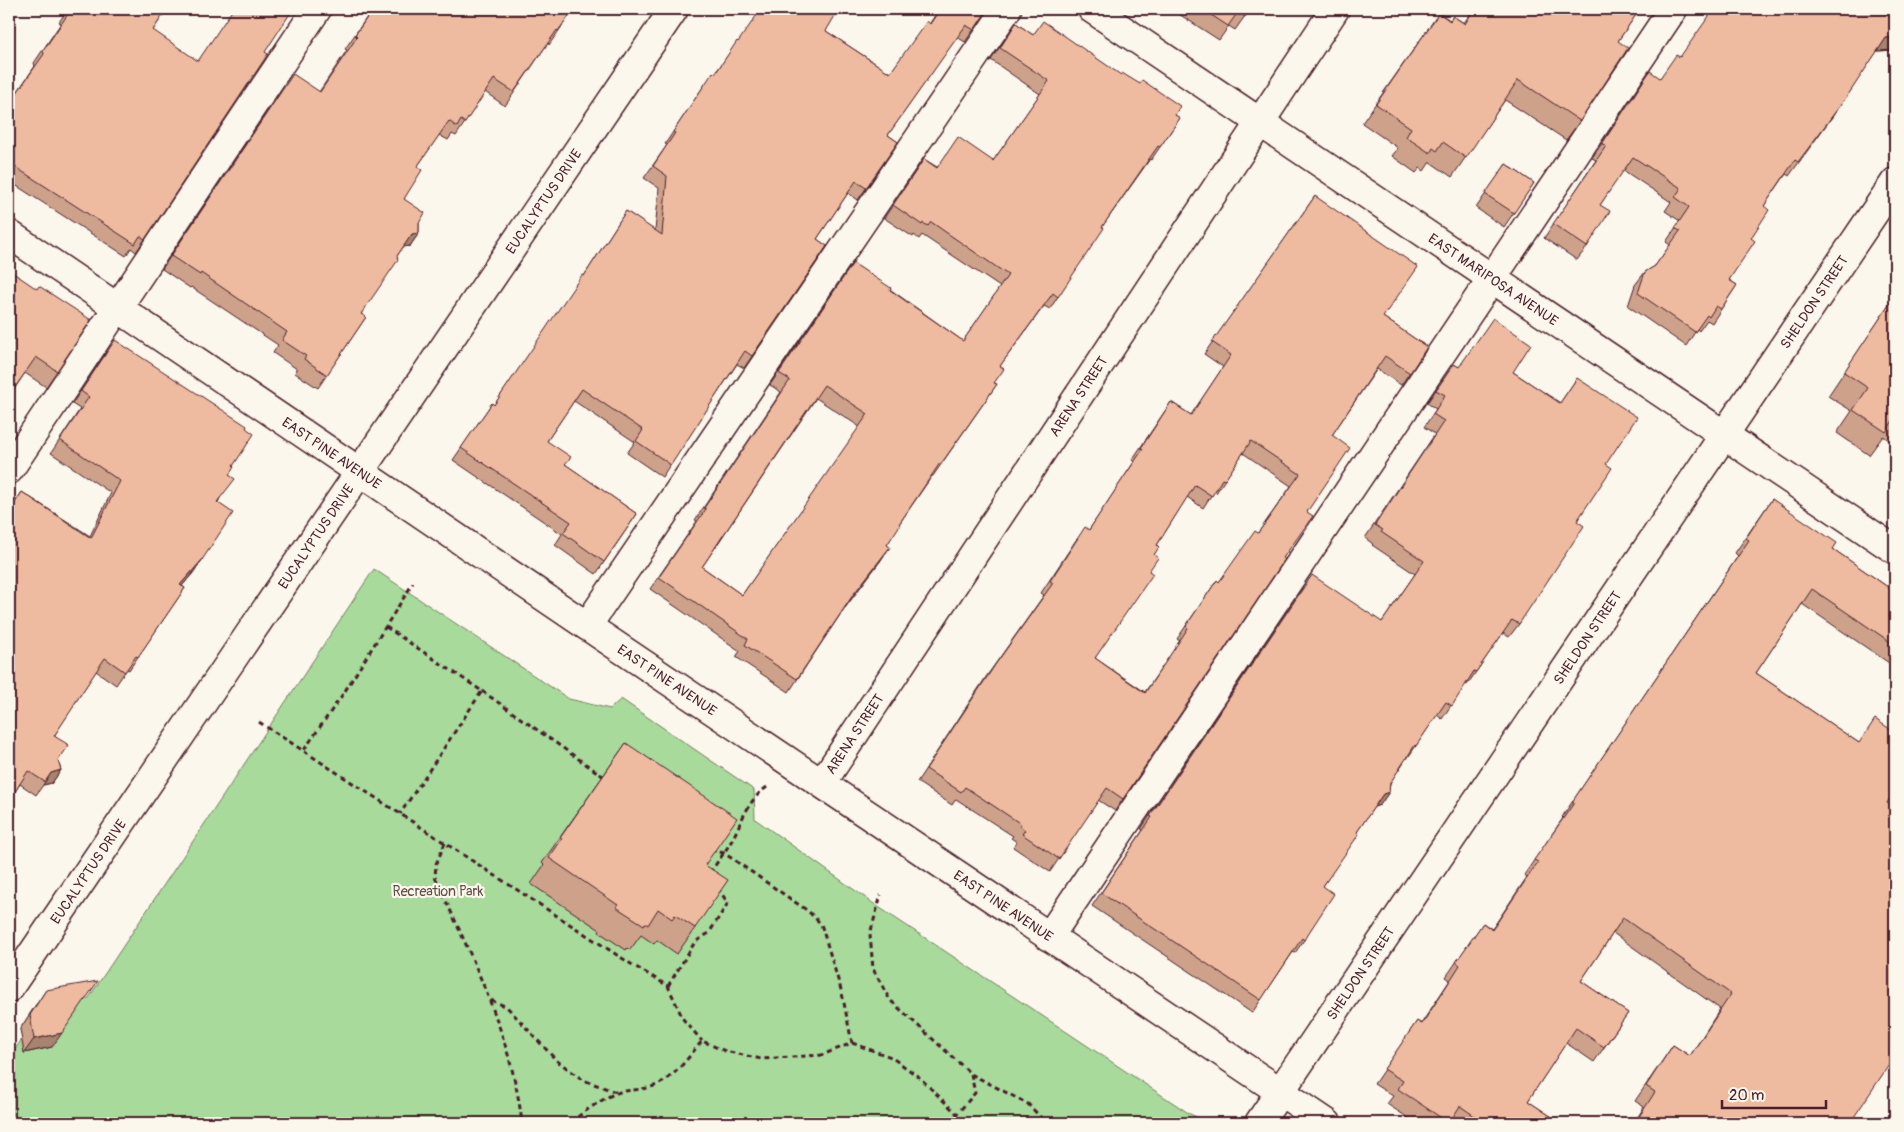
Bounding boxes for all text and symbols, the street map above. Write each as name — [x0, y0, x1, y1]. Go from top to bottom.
street label: EUCALYPTUS DRIVE — [502, 146, 585, 257]
street label: EAST MARIPOSA AVENUE — [1425, 230, 1561, 330]
street label: SHELDON STREET — [1777, 252, 1852, 352]
street label: ARENA STREET — [1046, 353, 1112, 440]
street label: EAST PINE AVENUE — [279, 414, 384, 493]
street label: EUCALYPTUS DRIVE — [275, 481, 358, 592]
street label: SHELDON STREET — [1550, 588, 1625, 688]
street label: EAST PINE AVENUE — [614, 641, 720, 720]
street label: ARENA STREET — [822, 691, 888, 777]
street label: EUCALYPTUS DRIVE — [47, 816, 130, 927]
street label: EAST PINE AVENUE — [950, 867, 1056, 946]
park label: Recreation Park — [393, 883, 484, 900]
street label: SHELDON STREET — [1323, 923, 1398, 1023]
scale bar — [1722, 1077, 1825, 1109]
text: 20 m — [1729, 1086, 1764, 1105]

